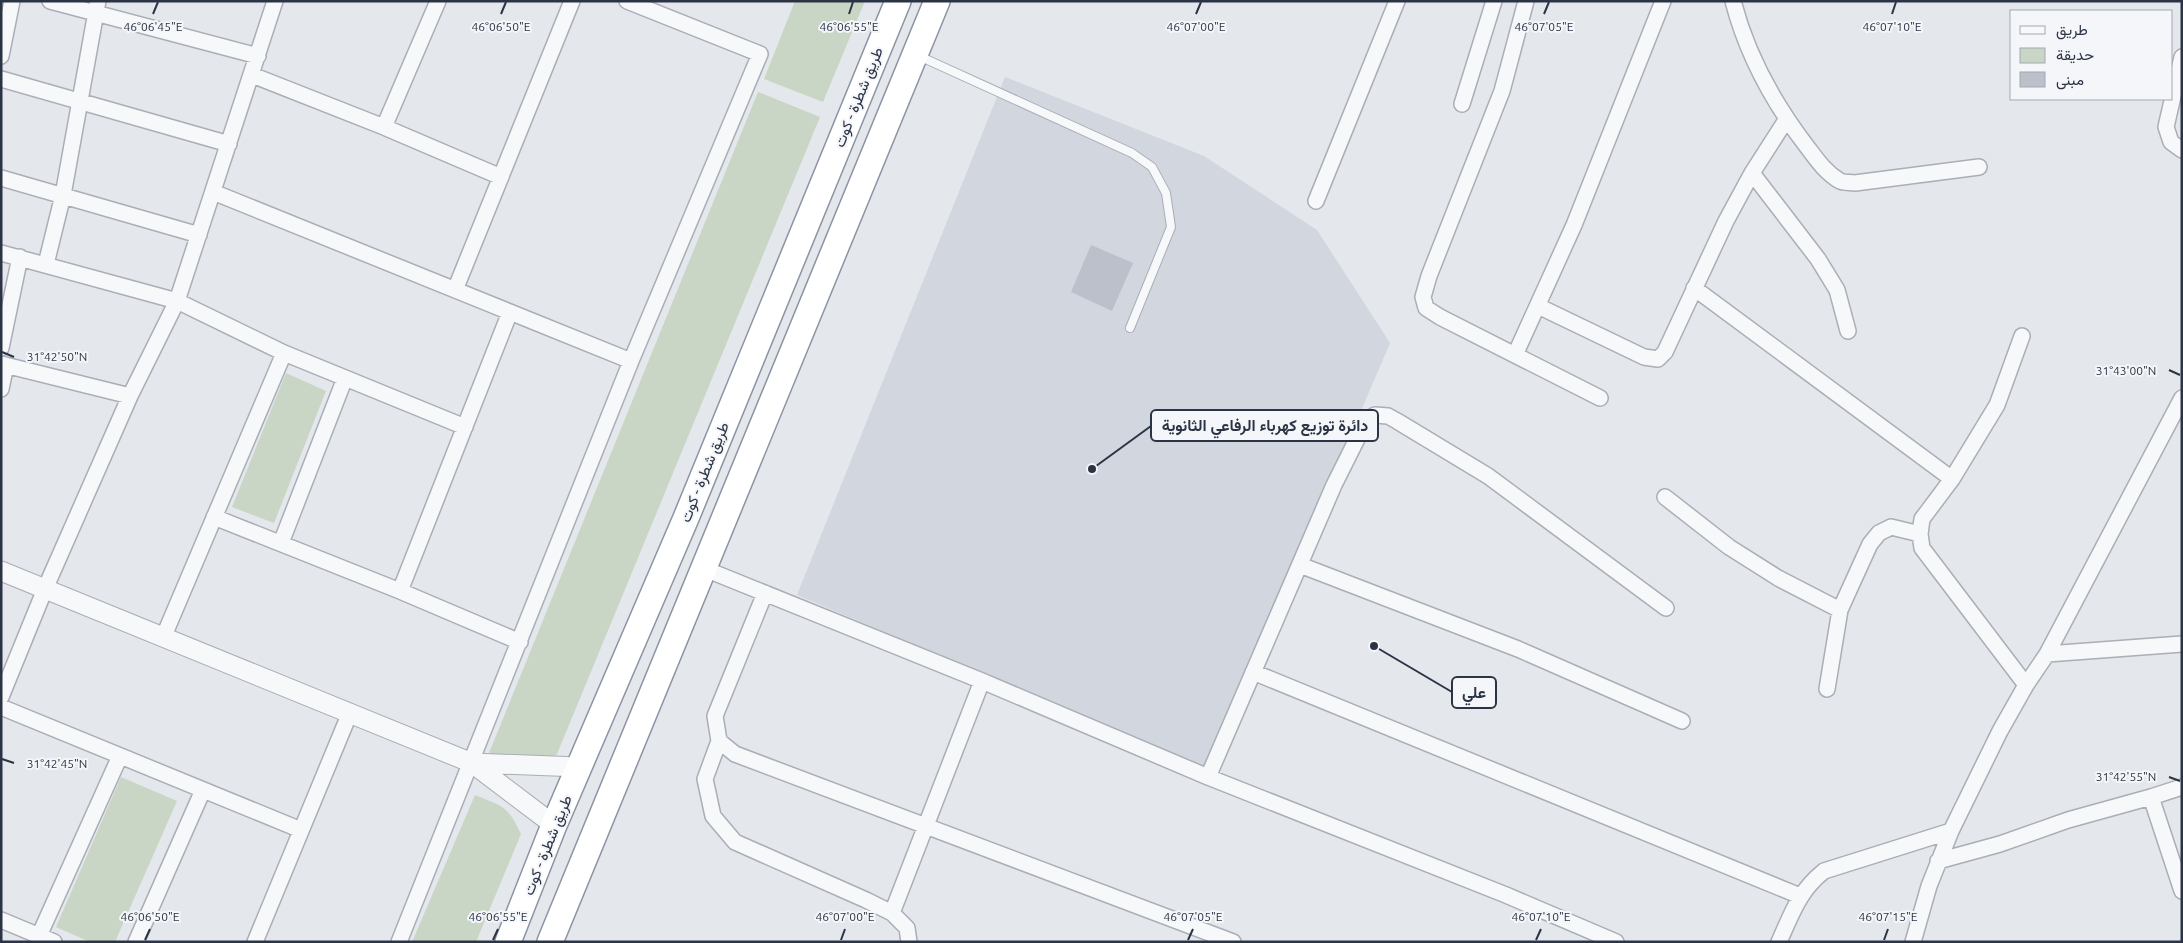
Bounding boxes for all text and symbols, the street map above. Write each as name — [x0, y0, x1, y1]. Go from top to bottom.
legend — [2010, 10, 2173, 100]
text: 46°06'45"E — [124, 20, 183, 33]
text: 46°06'50"E — [472, 20, 531, 33]
text: 46°06'55"E — [820, 20, 879, 33]
text: 46°07'00"E — [1167, 20, 1226, 33]
text: 46°07'05"E — [1515, 20, 1574, 33]
text: 46°07'10"E — [1863, 20, 1922, 33]
text: طريق — [2056, 21, 2088, 40]
street label: طريق شطرة - كوت — [830, 44, 888, 150]
text: حديقة — [2056, 46, 2094, 64]
text: مبنى — [2056, 71, 2084, 90]
text: 31°42'50"N — [27, 350, 87, 363]
text: 31°43'00"N — [2096, 364, 2156, 377]
callout: دائرة توزيع كهرباء الرفاعي الثانوية — [1151, 410, 1378, 441]
text: دائرة توزيع كهرباء الرفاعي الثانوية — [1162, 416, 1368, 439]
street label: طريق شطرة - كوت — [676, 419, 734, 525]
callout: علي — [1452, 677, 1496, 708]
text: علي — [1462, 683, 1486, 706]
text: 31°42'45"N — [27, 757, 87, 770]
text: 31°42'55"N — [2096, 770, 2156, 783]
street label: طريق شطرة - كوت — [519, 792, 577, 898]
text: 46°06'50"E — [121, 910, 180, 923]
text: 46°06'55"E — [469, 910, 528, 923]
text: 46°07'00"E — [816, 910, 875, 923]
text: 46°07'05"E — [1164, 910, 1223, 923]
text: 46°07'10"E — [1512, 910, 1571, 923]
text: 46°07'15"E — [1859, 910, 1918, 923]

